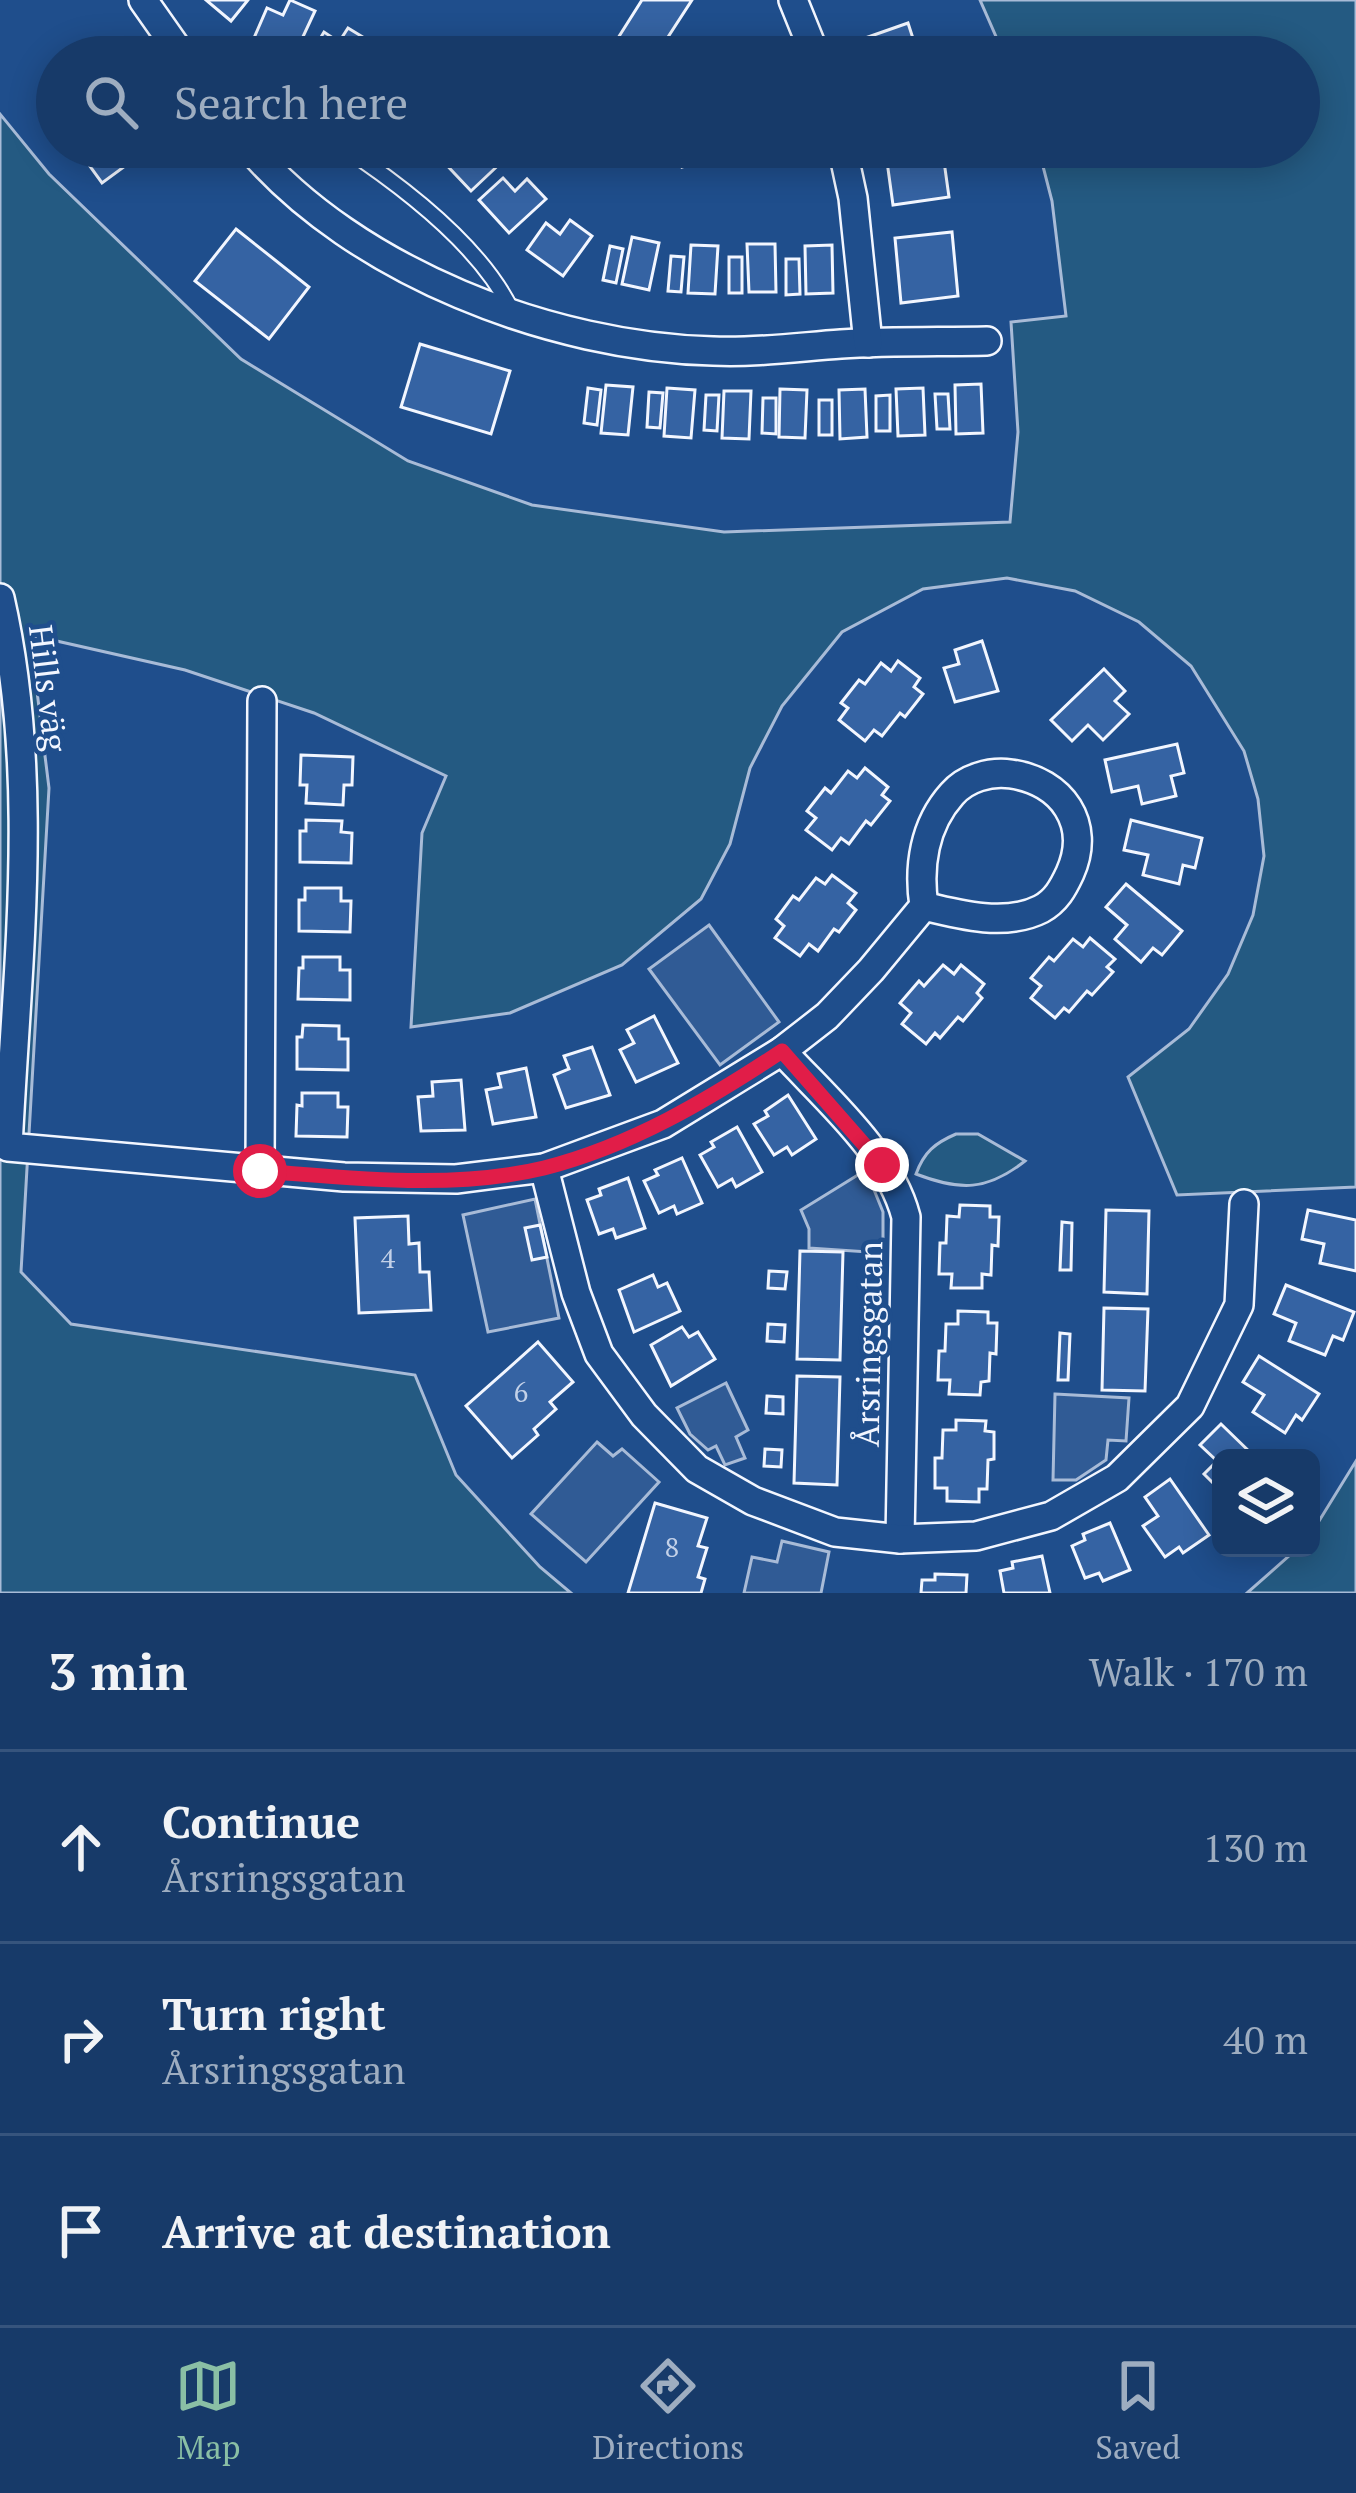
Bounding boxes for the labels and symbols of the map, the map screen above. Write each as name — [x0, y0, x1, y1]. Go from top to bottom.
street label: Hills väg — [20, 622, 78, 754]
route end — [855, 1138, 909, 1192]
route start — [233, 1144, 287, 1198]
house number: 4 — [381, 1240, 396, 1276]
street label: Årsringsgatan — [845, 1240, 891, 1447]
house number: 6 — [514, 1374, 528, 1410]
house number: 8 — [665, 1529, 679, 1565]

